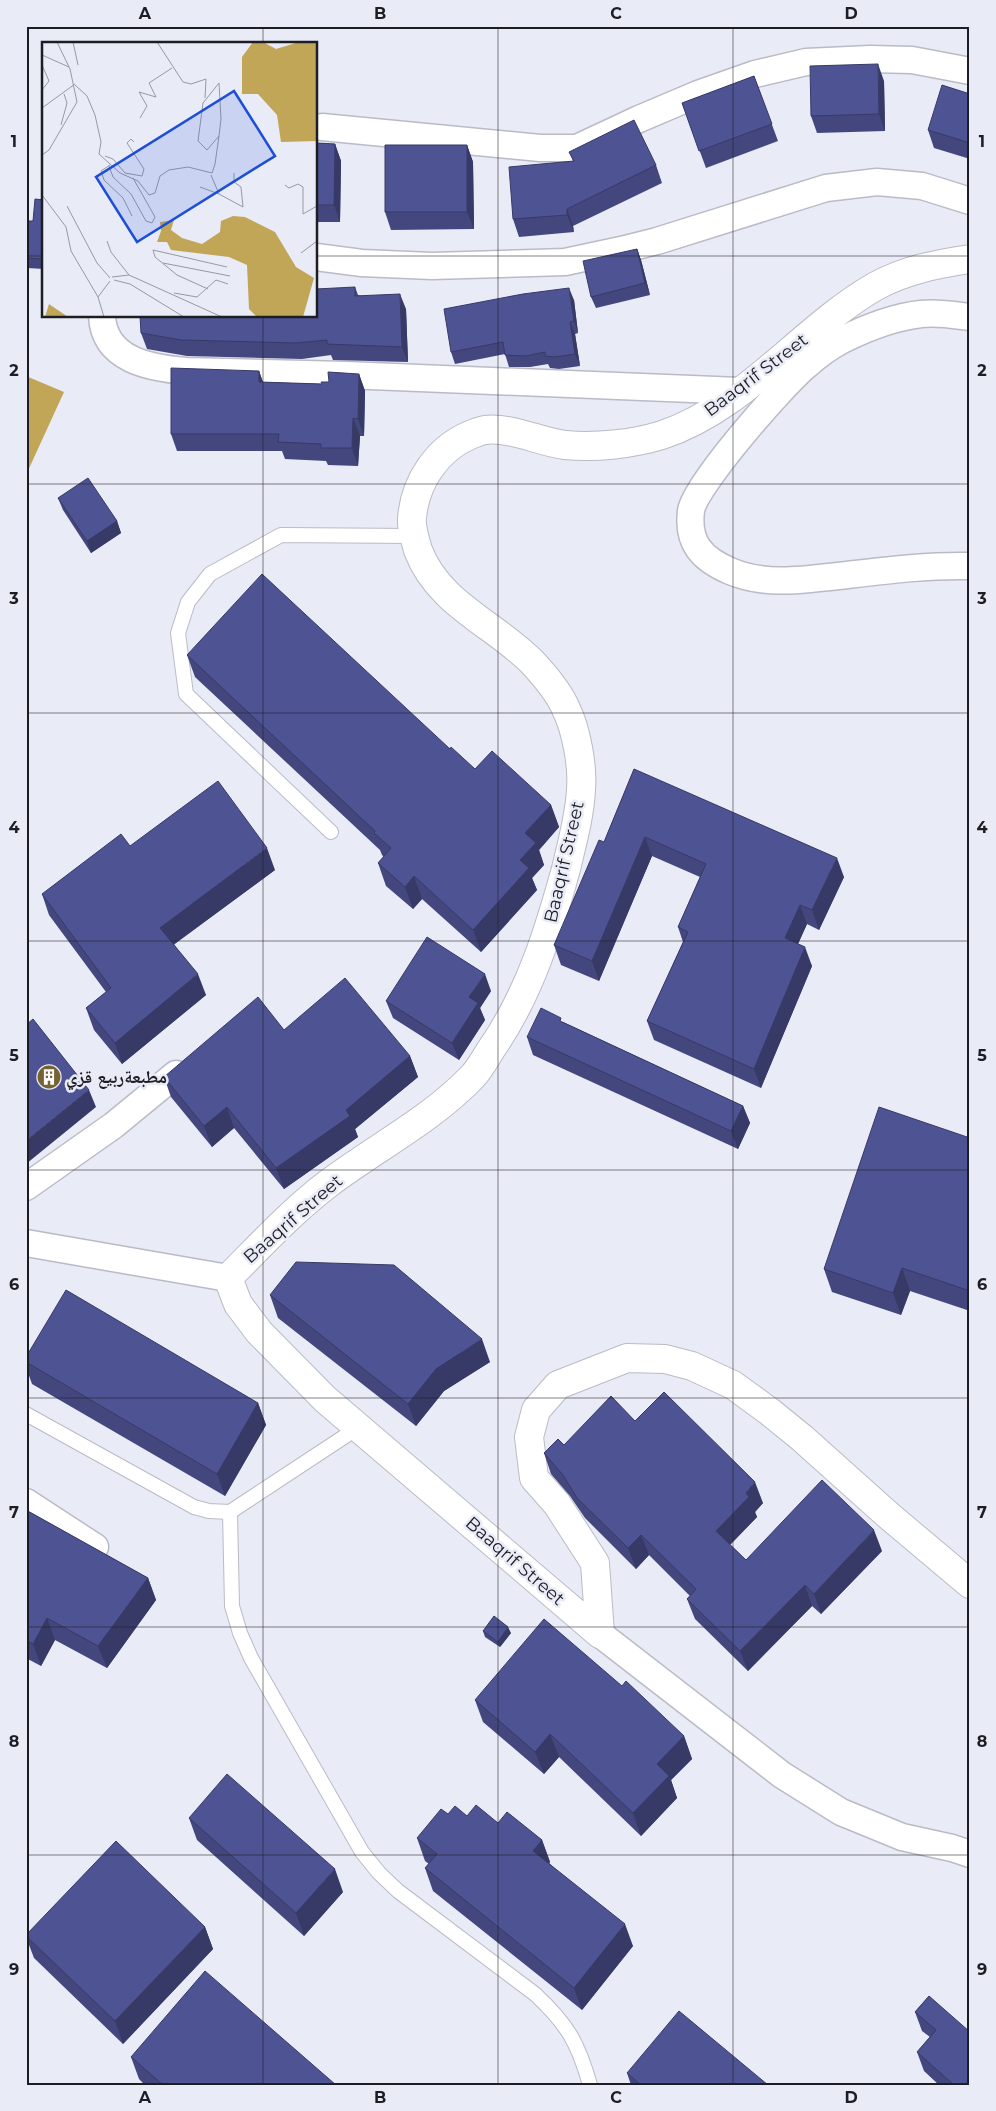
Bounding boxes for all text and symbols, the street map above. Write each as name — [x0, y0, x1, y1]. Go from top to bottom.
text: A — [138, 4, 152, 23]
text: B — [374, 4, 386, 23]
text: C — [610, 4, 622, 23]
text: D — [844, 4, 858, 23]
inset map — [42, 42, 318, 318]
text: 1 — [11, 132, 17, 151]
text: 1 — [979, 132, 985, 151]
street label: Baaqrif Street — [700, 329, 812, 421]
text: 2 — [9, 361, 19, 380]
text: 2 — [977, 361, 987, 380]
text: 3 — [8, 589, 19, 608]
text: 3 — [976, 589, 987, 608]
street label: Baaqrif Street — [539, 799, 589, 925]
text: 4 — [8, 818, 20, 837]
text: 4 — [976, 818, 988, 837]
text: 5 — [9, 1046, 19, 1065]
text: 5 — [977, 1046, 987, 1065]
building icon: مطبعةربيع قزي — [36, 1064, 62, 1090]
place label: مطبعةربيع قزي — [66, 1066, 167, 1091]
street label: Baaqrif Street — [239, 1170, 347, 1268]
text: 6 — [9, 1275, 19, 1294]
text: 6 — [977, 1275, 987, 1294]
text: 7 — [9, 1503, 19, 1522]
text: 7 — [977, 1503, 987, 1522]
street label: Baaqrif Street — [461, 1512, 569, 1610]
text: 8 — [9, 1732, 19, 1751]
text: 8 — [977, 1732, 987, 1751]
text: 9 — [9, 1960, 19, 1979]
text: 9 — [977, 1960, 987, 1979]
text: A — [138, 2088, 152, 2107]
text: B — [374, 2088, 386, 2107]
text: C — [610, 2088, 622, 2107]
text: D — [844, 2088, 858, 2107]

